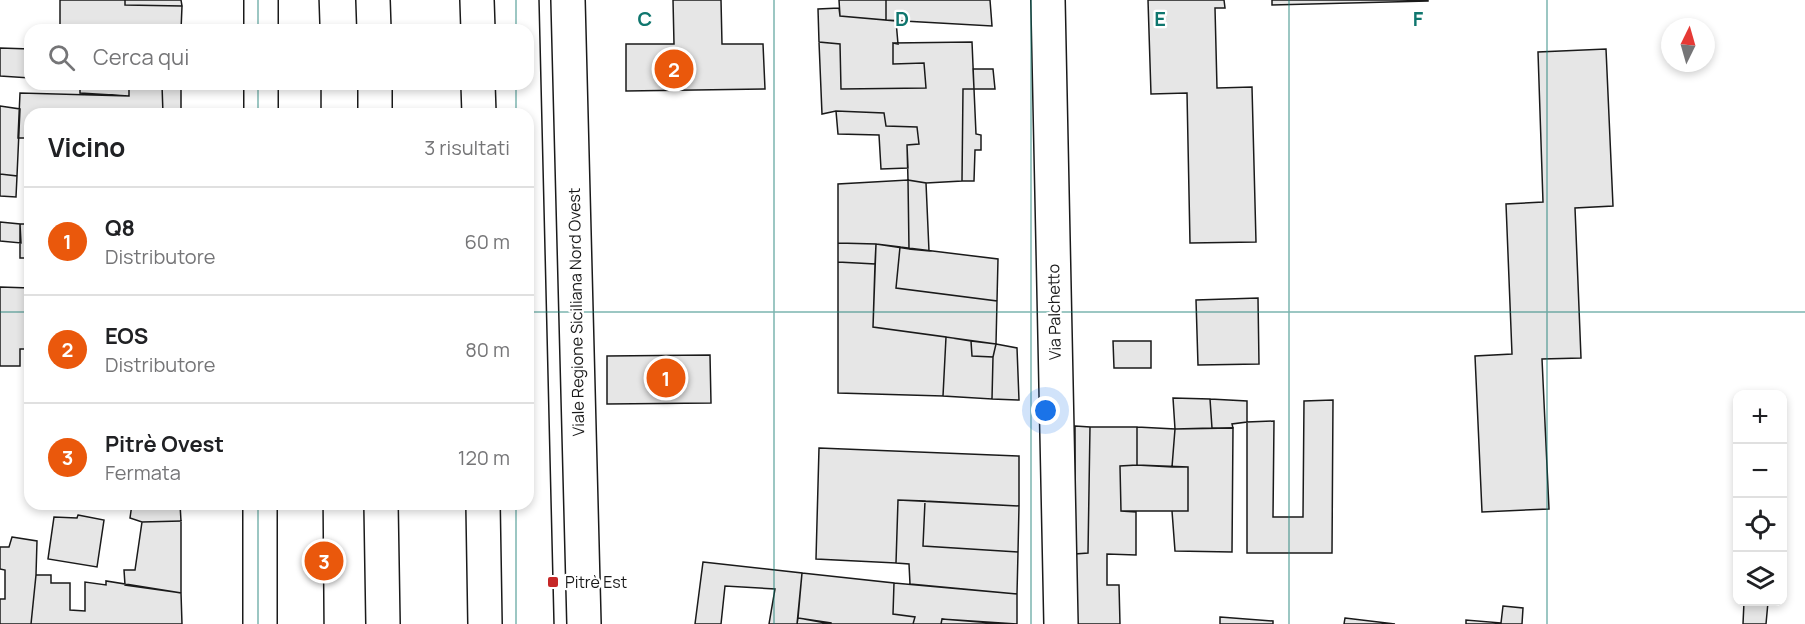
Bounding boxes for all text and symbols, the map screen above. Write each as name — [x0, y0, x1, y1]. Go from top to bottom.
text: C — [638, 5, 652, 32]
text: D — [895, 5, 909, 32]
text: E — [1154, 5, 1166, 32]
text: F — [1413, 5, 1424, 32]
north arrow — [1661, 18, 1715, 72]
search box — [24, 24, 534, 90]
icon: search — [45, 41, 78, 74]
text: Cerca qui — [93, 42, 189, 72]
pin: 2 — [654, 46, 694, 92]
text: Vicino — [48, 129, 125, 165]
text: 3 risultati — [424, 134, 510, 161]
street label: Viale Regione Siciliana Nord Ovest — [563, 188, 589, 436]
text: Q8 — [105, 213, 135, 243]
text: 1 — [63, 228, 72, 255]
text: 60 m — [464, 228, 510, 255]
text: Distributore — [105, 243, 215, 270]
street label: Via Palchetto — [1042, 264, 1066, 360]
text: EOS — [105, 321, 148, 351]
text: 2 — [62, 336, 73, 363]
text: 80 m — [465, 336, 510, 363]
text: Distributore — [105, 351, 215, 378]
pin: 1 — [646, 356, 686, 400]
map controls — [1733, 390, 1787, 606]
button: + — [1733, 390, 1787, 444]
your location — [1031, 396, 1060, 425]
text: Pitrè Ovest — [105, 429, 224, 459]
text: 3 — [62, 444, 73, 471]
text: 120 m — [458, 444, 510, 471]
button: − — [1733, 444, 1787, 498]
text: Fermata — [105, 459, 181, 486]
button: locate — [1733, 498, 1787, 552]
pin: 3 — [304, 538, 344, 584]
button: layers — [1733, 552, 1787, 606]
place label: Pitrè Est — [565, 571, 627, 593]
marker: Pitrè Est — [546, 575, 560, 589]

